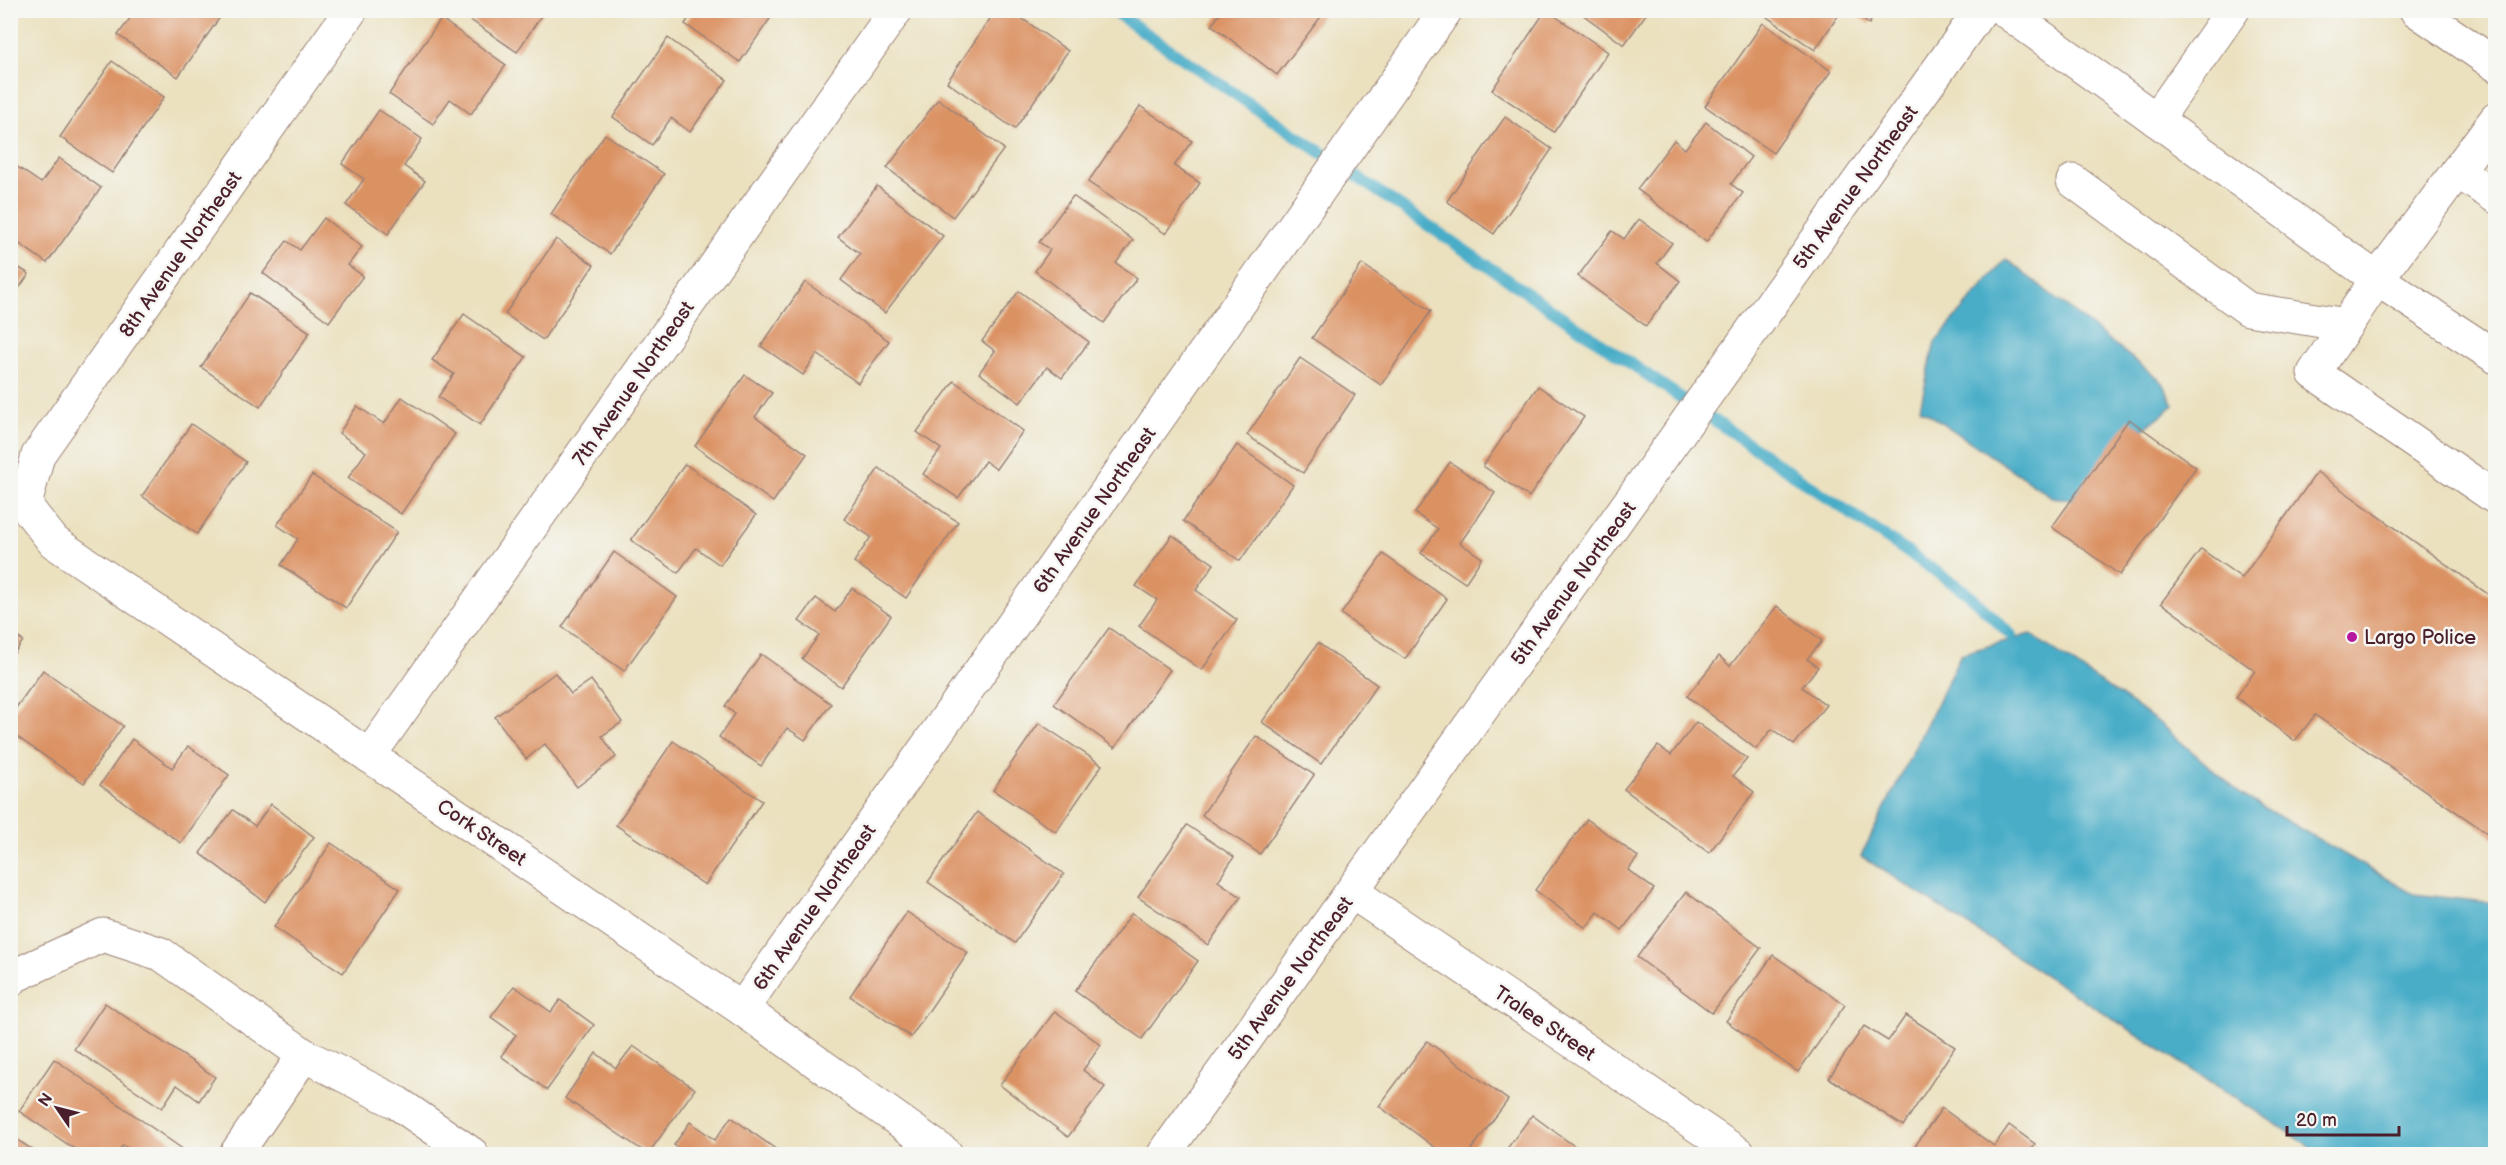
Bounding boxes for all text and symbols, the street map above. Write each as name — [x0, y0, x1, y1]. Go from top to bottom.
street label: 5th Avenue Northeast — [1788, 101, 1923, 274]
street label: 8th Avenue Northeast — [114, 167, 247, 342]
street label: 7th Avenue Northeast — [568, 297, 700, 470]
street label: 6th Avenue Northeast — [1028, 423, 1161, 598]
street label: 5th Avenue Northeast — [1506, 497, 1641, 670]
place label: Largo Police — [2364, 626, 2476, 650]
marker: Largo Police — [2345, 630, 2359, 644]
street label: Cork Street — [432, 794, 531, 871]
street label: 6th Avenue Northeast — [748, 820, 881, 995]
street label: 5th Avenue Northeast — [1223, 892, 1358, 1065]
street label: Tralee Street — [1489, 981, 1600, 1067]
north arrow — [27, 1078, 87, 1138]
text: N — [35, 1090, 57, 1111]
scale bar — [2287, 1099, 2400, 1137]
text: 20 m — [2296, 1110, 2337, 1131]

